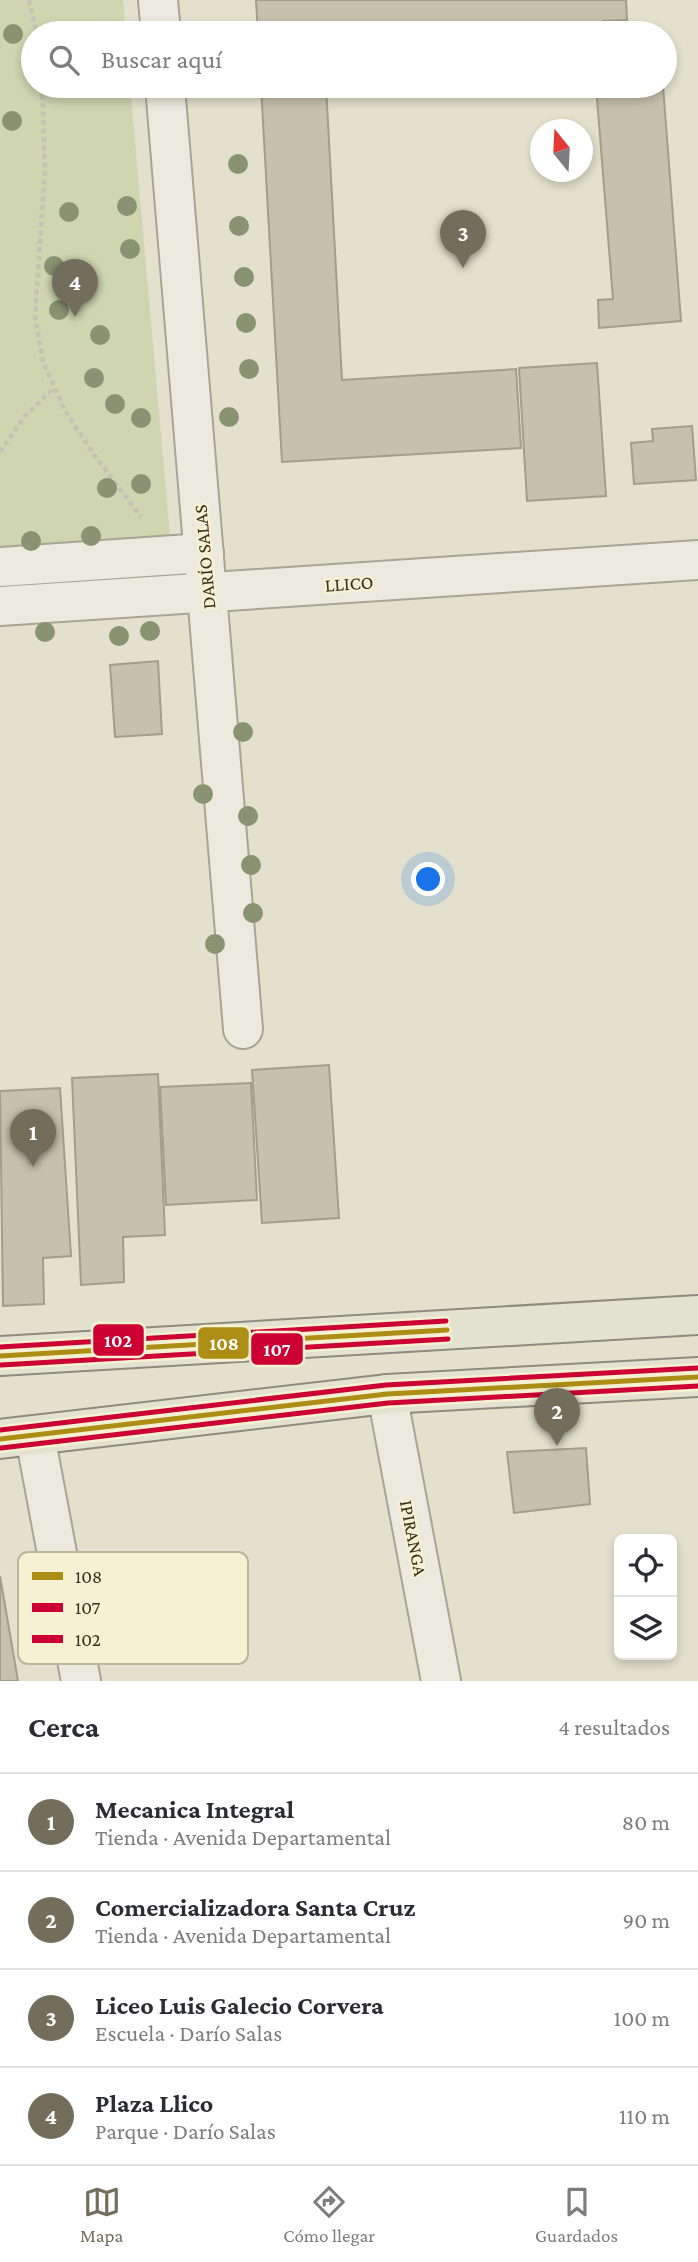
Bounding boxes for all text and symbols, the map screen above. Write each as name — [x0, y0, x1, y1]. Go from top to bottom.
search box — [21, 21, 677, 98]
icon: search — [45, 41, 83, 79]
text: Buscar aquí — [101, 45, 222, 74]
north arrow — [530, 119, 593, 182]
pin: 3 — [440, 210, 486, 268]
pin: 4 — [52, 259, 98, 317]
street label: DARÍO SALAS — [189, 504, 220, 610]
street label: LLICO — [324, 571, 374, 596]
your location — [411, 862, 445, 896]
pin: 1 — [10, 1109, 56, 1167]
line badge: 102 — [92, 1323, 145, 1357]
line badge: 108 — [197, 1326, 250, 1360]
text: 102 — [104, 1330, 132, 1351]
line badge: 107 — [250, 1332, 304, 1366]
text: 108 — [209, 1333, 239, 1354]
text: 107 — [263, 1339, 291, 1360]
pin: 2 — [534, 1388, 580, 1446]
street label: IPIRANGA — [396, 1498, 431, 1578]
map controls — [614, 1534, 677, 1660]
button: locate — [614, 1534, 677, 1597]
legend — [18, 1552, 248, 1664]
text: 108 — [75, 1566, 102, 1587]
text: 107 — [75, 1597, 101, 1618]
button: layers — [614, 1597, 677, 1660]
text: 102 — [75, 1629, 101, 1650]
text: Cerca — [28, 1710, 99, 1743]
text: 4 resultados — [558, 1714, 670, 1740]
text: Mecanica Integral — [95, 1795, 294, 1824]
text: 1 — [47, 1809, 55, 1835]
text: 80 m — [622, 1809, 670, 1835]
text: Tienda · Avenida Departamental — [95, 1824, 391, 1850]
text: Comercializadora Santa Cruz — [95, 1893, 415, 1922]
text: 2 — [45, 1907, 57, 1933]
text: 90 m — [623, 1907, 670, 1933]
text: Tienda · Avenida Departamental — [95, 1922, 391, 1948]
text: Liceo Luis Galecio Corvera — [95, 1991, 384, 2020]
text: 3 — [45, 2005, 57, 2031]
text: 100 m — [614, 2005, 670, 2031]
text: Escuela · Darío Salas — [95, 2020, 282, 2046]
text: Plaza Llico — [95, 2089, 213, 2118]
text: 4 — [45, 2103, 57, 2129]
text: 110 m — [619, 2103, 670, 2129]
text: Parque · Darío Salas — [95, 2118, 276, 2144]
tab: Mapa — [80, 2183, 123, 2246]
tab: Cómo llegar — [283, 2183, 375, 2246]
tab: Guardados — [535, 2183, 618, 2246]

